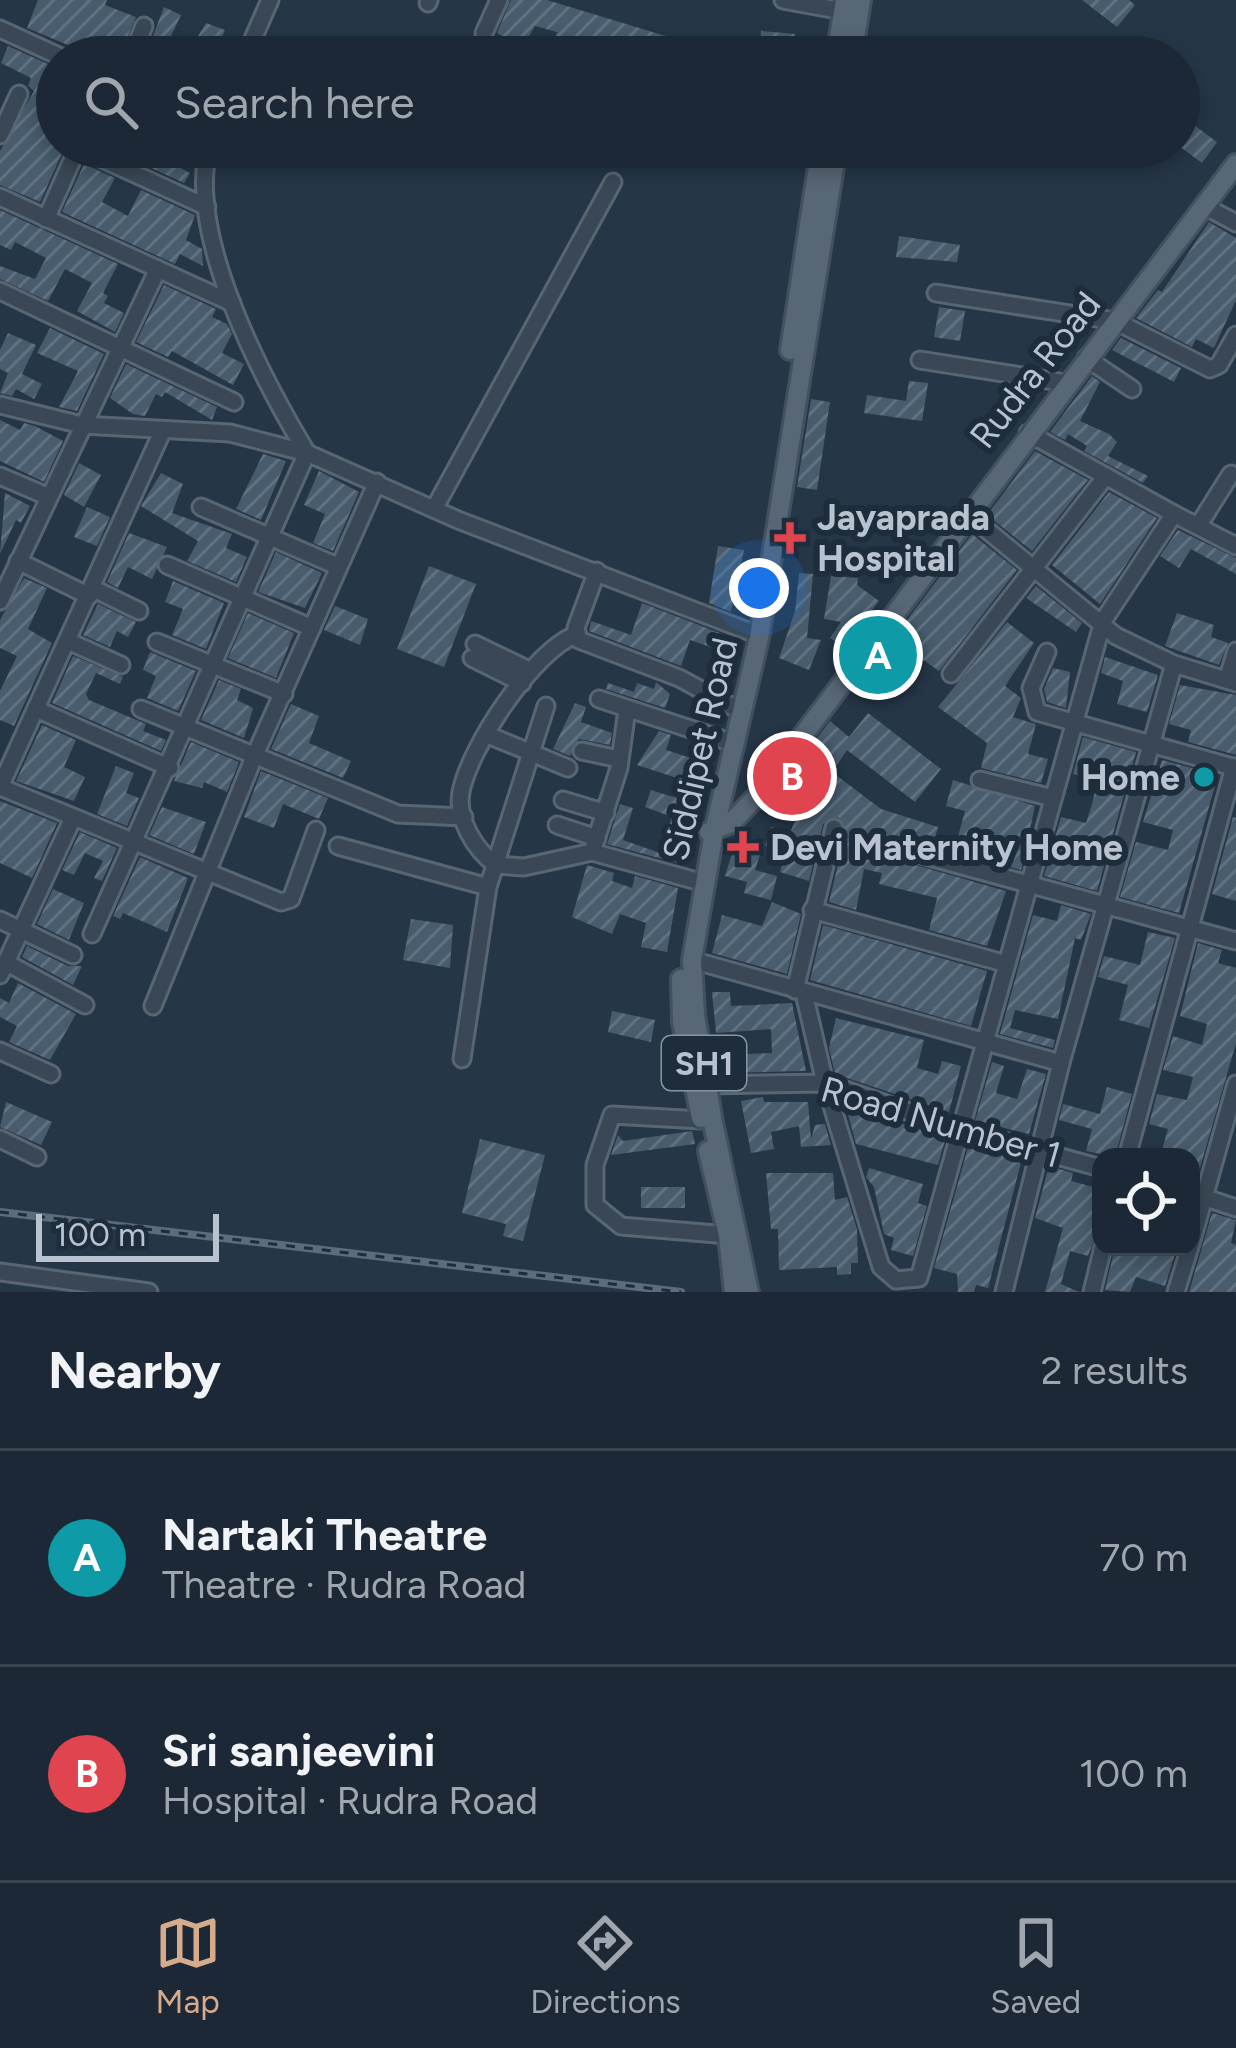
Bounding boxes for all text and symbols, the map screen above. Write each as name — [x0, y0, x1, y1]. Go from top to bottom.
search box — [36, 36, 1200, 168]
icon: search — [78, 69, 144, 135]
text: Search here — [174, 75, 414, 129]
street label: Rudra Road — [961, 283, 1109, 457]
place label: Jayaprada Hospital — [817, 496, 990, 580]
marker: Jayaprada Hospital — [774, 522, 806, 554]
your location — [729, 558, 789, 618]
pin: A — [839, 610, 917, 700]
street label: Siddipet Road — [653, 633, 747, 865]
pin: B — [753, 731, 831, 821]
place label: Home — [1081, 756, 1180, 799]
marker: Home — [1191, 764, 1217, 790]
place label: Devi Maternity Home — [770, 826, 1123, 869]
marker: Devi Maternity Home — [727, 831, 759, 863]
road number: SH1 — [662, 1036, 746, 1090]
street label: Road Number 1 — [816, 1067, 1066, 1177]
map controls — [1092, 1148, 1200, 1256]
button: locate — [1092, 1148, 1200, 1256]
scale bar — [36, 1208, 219, 1261]
text: 100 m — [54, 1215, 146, 1254]
text: Nearby — [48, 1340, 221, 1401]
text: 2 results — [1041, 1347, 1188, 1394]
text: Nartaki Theatre — [162, 1507, 487, 1561]
text: A — [73, 1534, 101, 1581]
text: 70 m — [1099, 1534, 1188, 1581]
text: Theatre · Rudra Road — [162, 1561, 526, 1608]
text: Sri sanjeevini — [162, 1723, 436, 1777]
text: B — [75, 1750, 99, 1797]
text: 100 m — [1079, 1750, 1188, 1797]
text: Hospital · Rudra Road — [162, 1777, 538, 1824]
tab: Map — [155, 1910, 221, 2021]
tab: Directions — [530, 1910, 681, 2021]
tab: Saved — [990, 1910, 1081, 2021]

